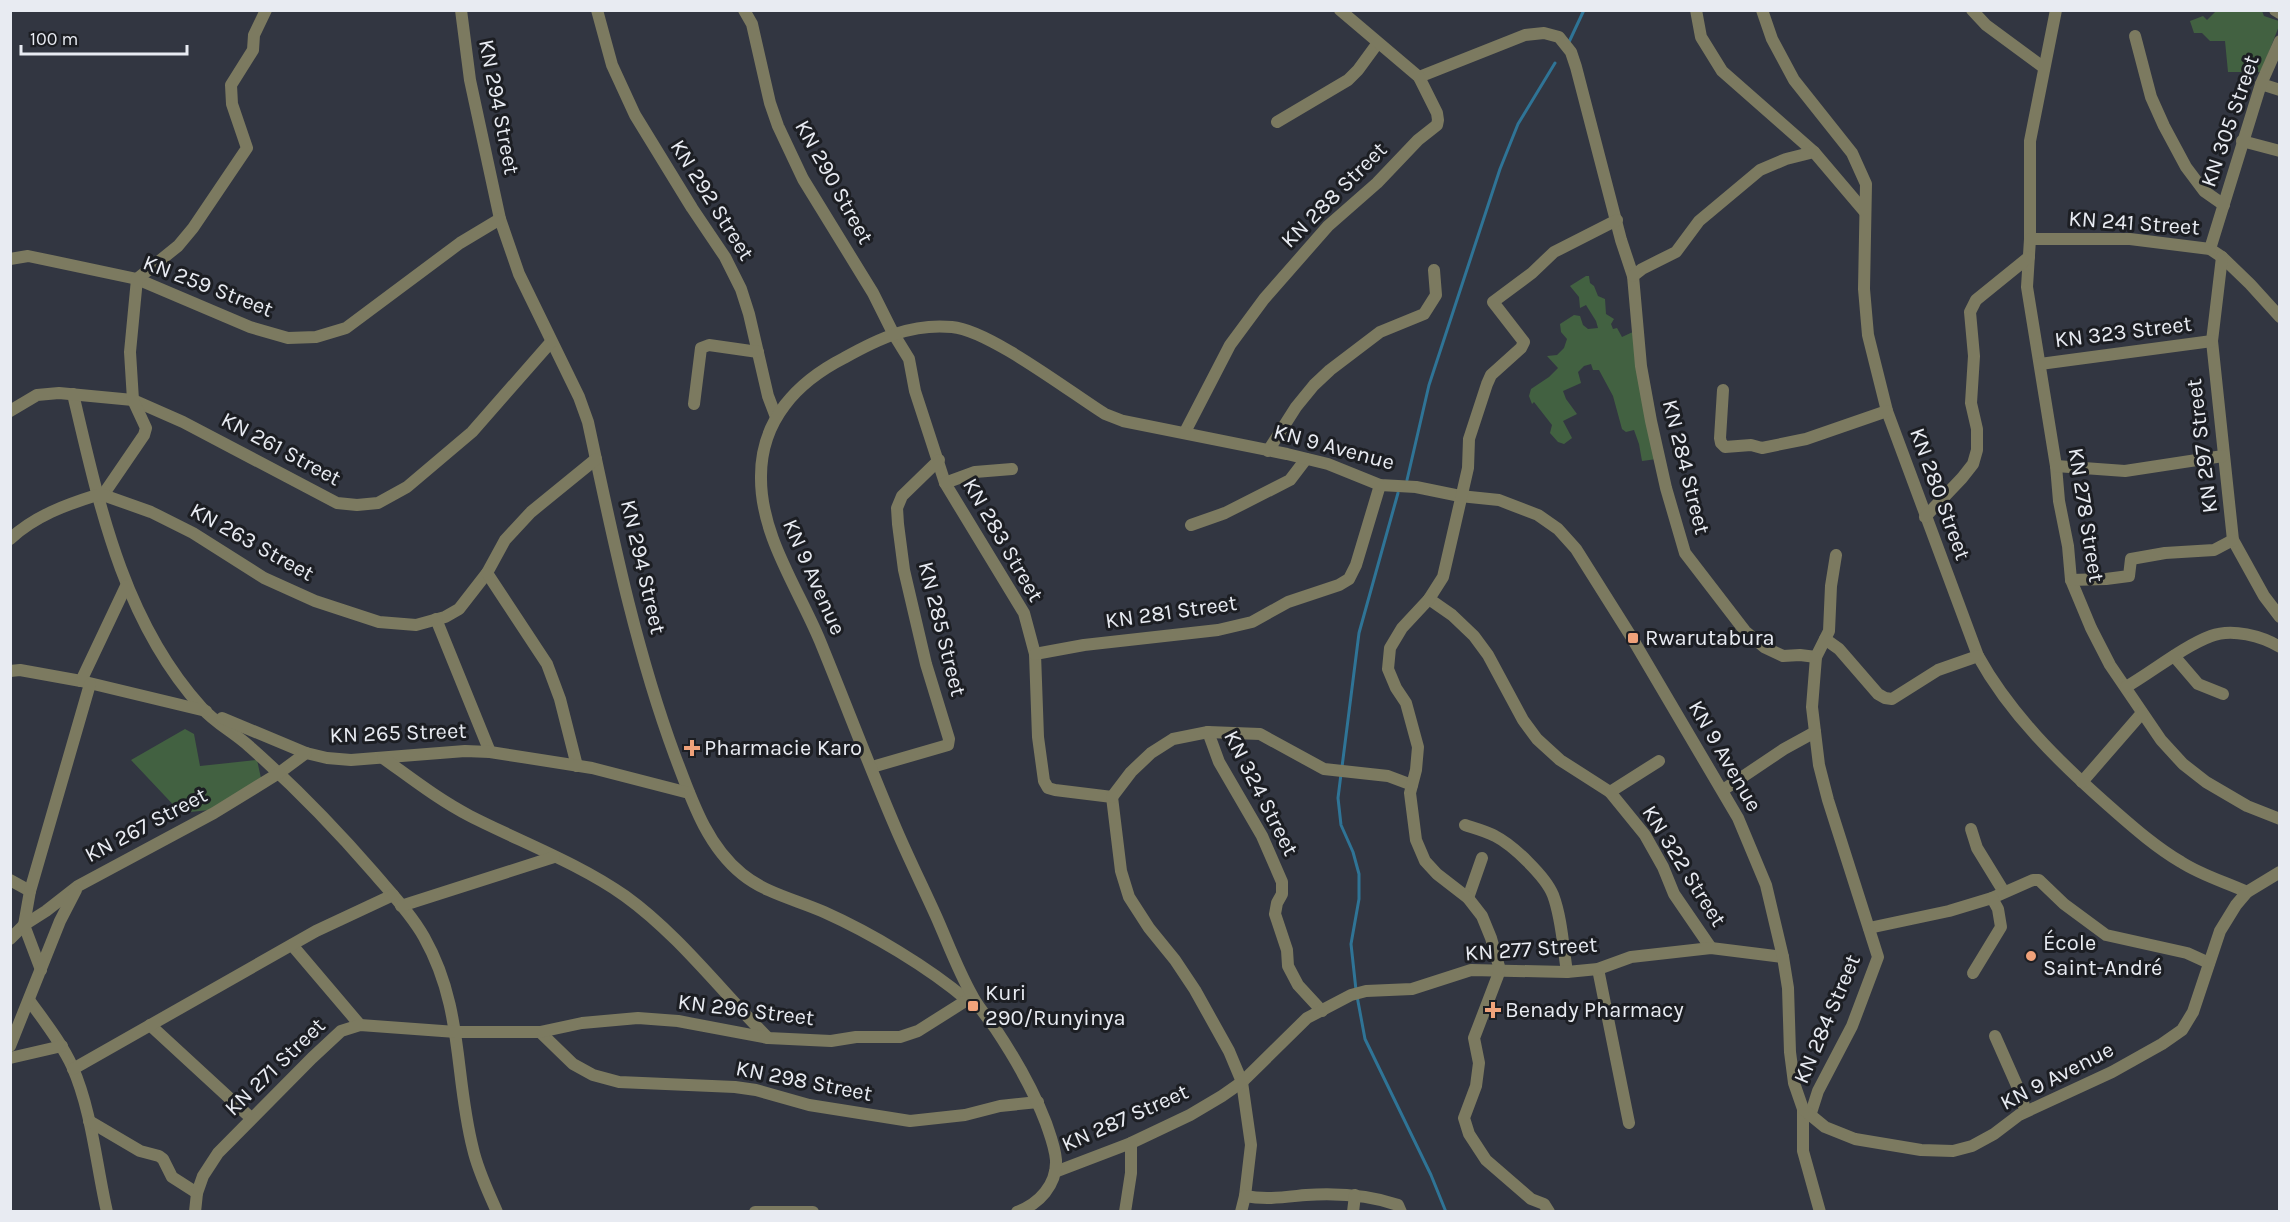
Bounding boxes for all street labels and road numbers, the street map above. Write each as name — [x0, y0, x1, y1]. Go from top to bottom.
street label: KN 294 Street — [473, 37, 525, 177]
street label: KN 305 Street — [2195, 52, 2265, 190]
street label: KN 290 Street — [789, 115, 879, 249]
street label: KN 292 Street — [665, 135, 759, 265]
street label: KN 288 Street — [1276, 137, 1392, 253]
street label: KN 241 Street — [2067, 205, 2201, 241]
street label: KN 259 Street — [139, 249, 277, 323]
street label: KN 323 Street — [2053, 311, 2193, 353]
street label: KN 297 Street — [2181, 377, 2223, 515]
street label: KN 284 Street — [1657, 397, 1715, 537]
street label: KN 261 Street — [217, 407, 345, 491]
street label: KN 9 Avenue — [1271, 418, 1397, 476]
street label: KN 280 Street — [1904, 424, 1976, 564]
street label: KN 278 Street — [2063, 446, 2109, 584]
street label: KN 283 Street — [957, 474, 1049, 606]
street label: KN 263 Street — [186, 497, 318, 587]
street label: KN 294 Street — [615, 497, 671, 637]
street label: KN 9 Avenue — [777, 515, 851, 639]
street label: KN 285 Street — [913, 559, 971, 699]
street label: KN 281 Street — [1103, 590, 1239, 634]
street label: KN 9 Avenue — [1683, 696, 1767, 816]
street label: KN 265 Street — [329, 718, 467, 748]
street label: KN 324 Street — [1218, 726, 1304, 860]
street label: KN 267 Street — [80, 782, 212, 868]
street label: KN 322 Street — [1636, 801, 1732, 931]
street label: KN 277 Street — [1464, 931, 1598, 967]
street label: KN 284 Street — [1788, 950, 1866, 1088]
street label: KN 296 Street — [676, 989, 816, 1031]
street label: KN 271 Street — [219, 1013, 331, 1121]
street label: KN 9 Avenue — [1996, 1036, 2118, 1116]
street label: KN 298 Street — [734, 1055, 874, 1107]
street label: KN 287 Street — [1058, 1078, 1192, 1158]

